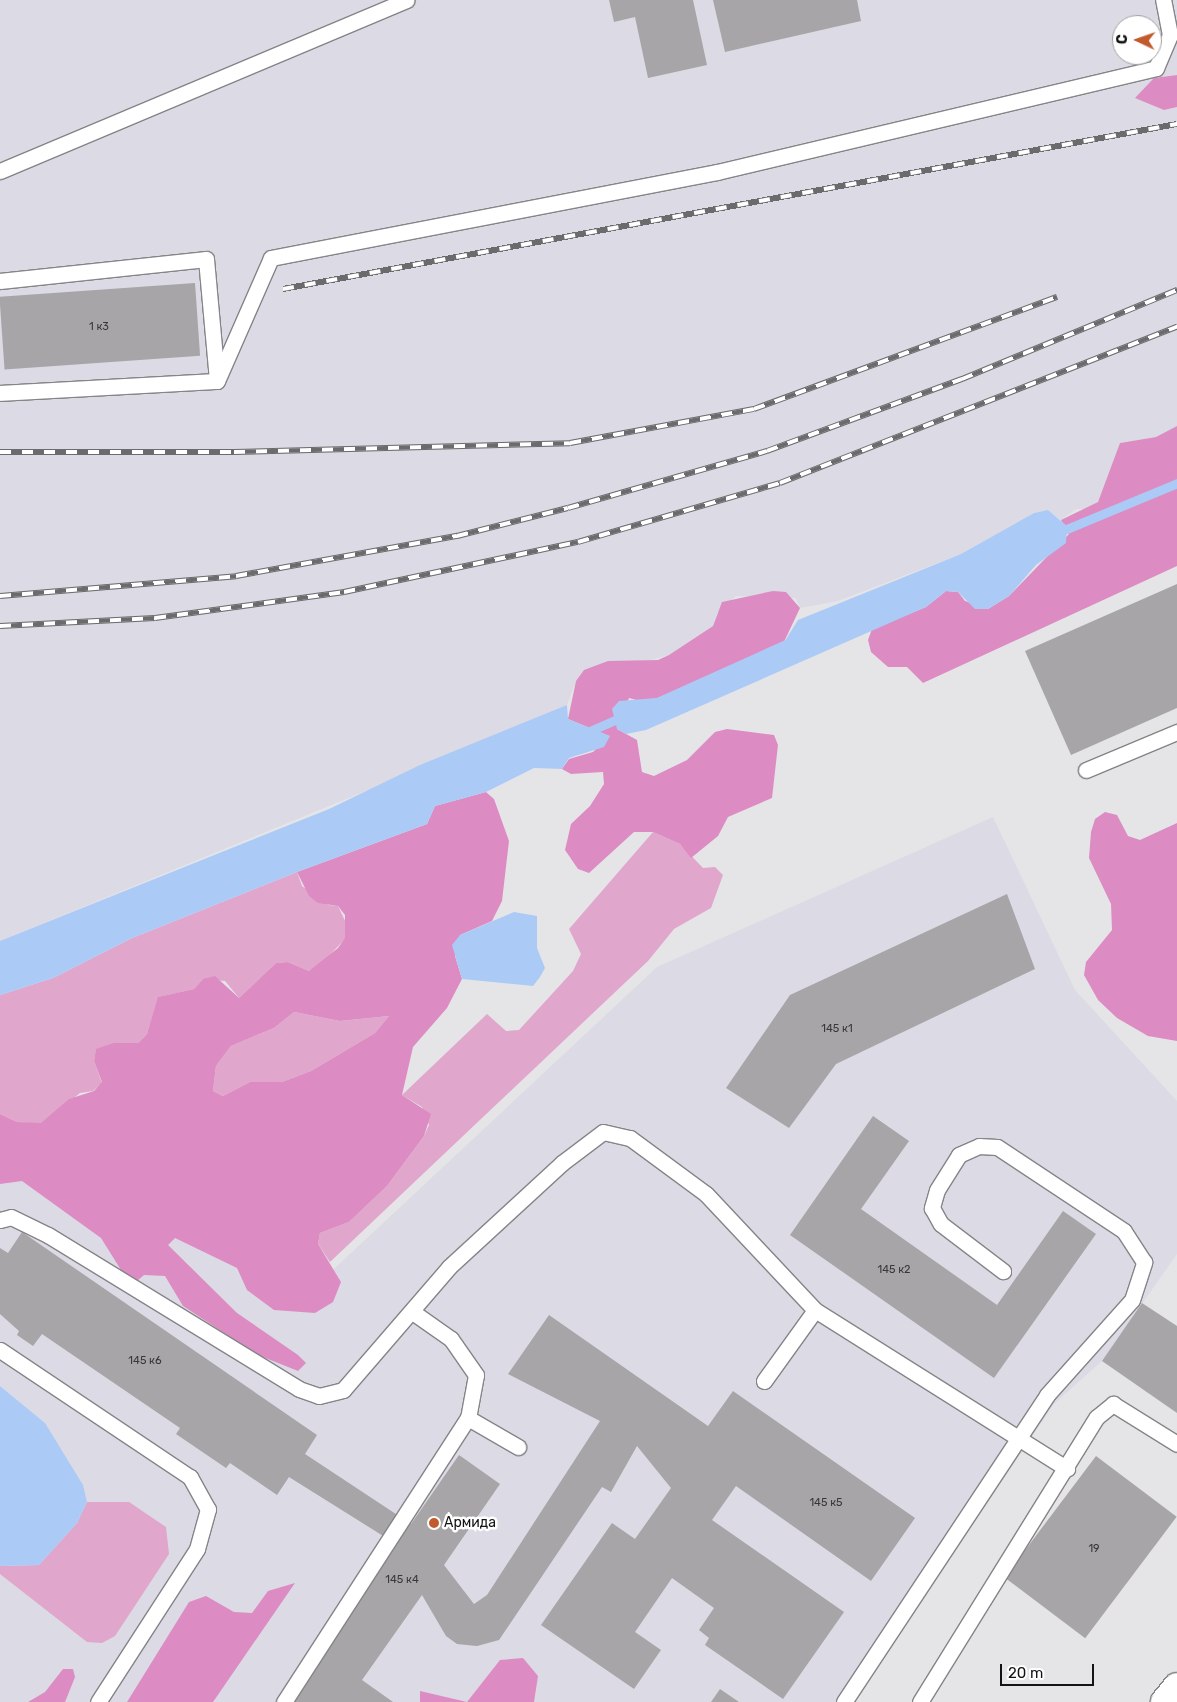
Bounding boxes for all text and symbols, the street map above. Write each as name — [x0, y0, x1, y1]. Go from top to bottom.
north arrow — [1112, 15, 1162, 65]
text: С — [1114, 34, 1131, 45]
house number: 1 к3 — [89, 320, 109, 334]
house number: 145 к1 — [821, 1022, 853, 1036]
house number: 145 к2 — [877, 1263, 911, 1277]
house number: 145 к6 — [128, 1354, 162, 1368]
house number: 145 к5 — [809, 1496, 843, 1510]
place label: Армида — [444, 1515, 496, 1531]
marker: Армида — [428, 1517, 440, 1529]
house number: 19 — [1088, 1542, 1100, 1556]
house number: 145 к4 — [385, 1573, 419, 1587]
scale bar — [1002, 1654, 1096, 1686]
text: 20 m — [1008, 1664, 1043, 1682]

